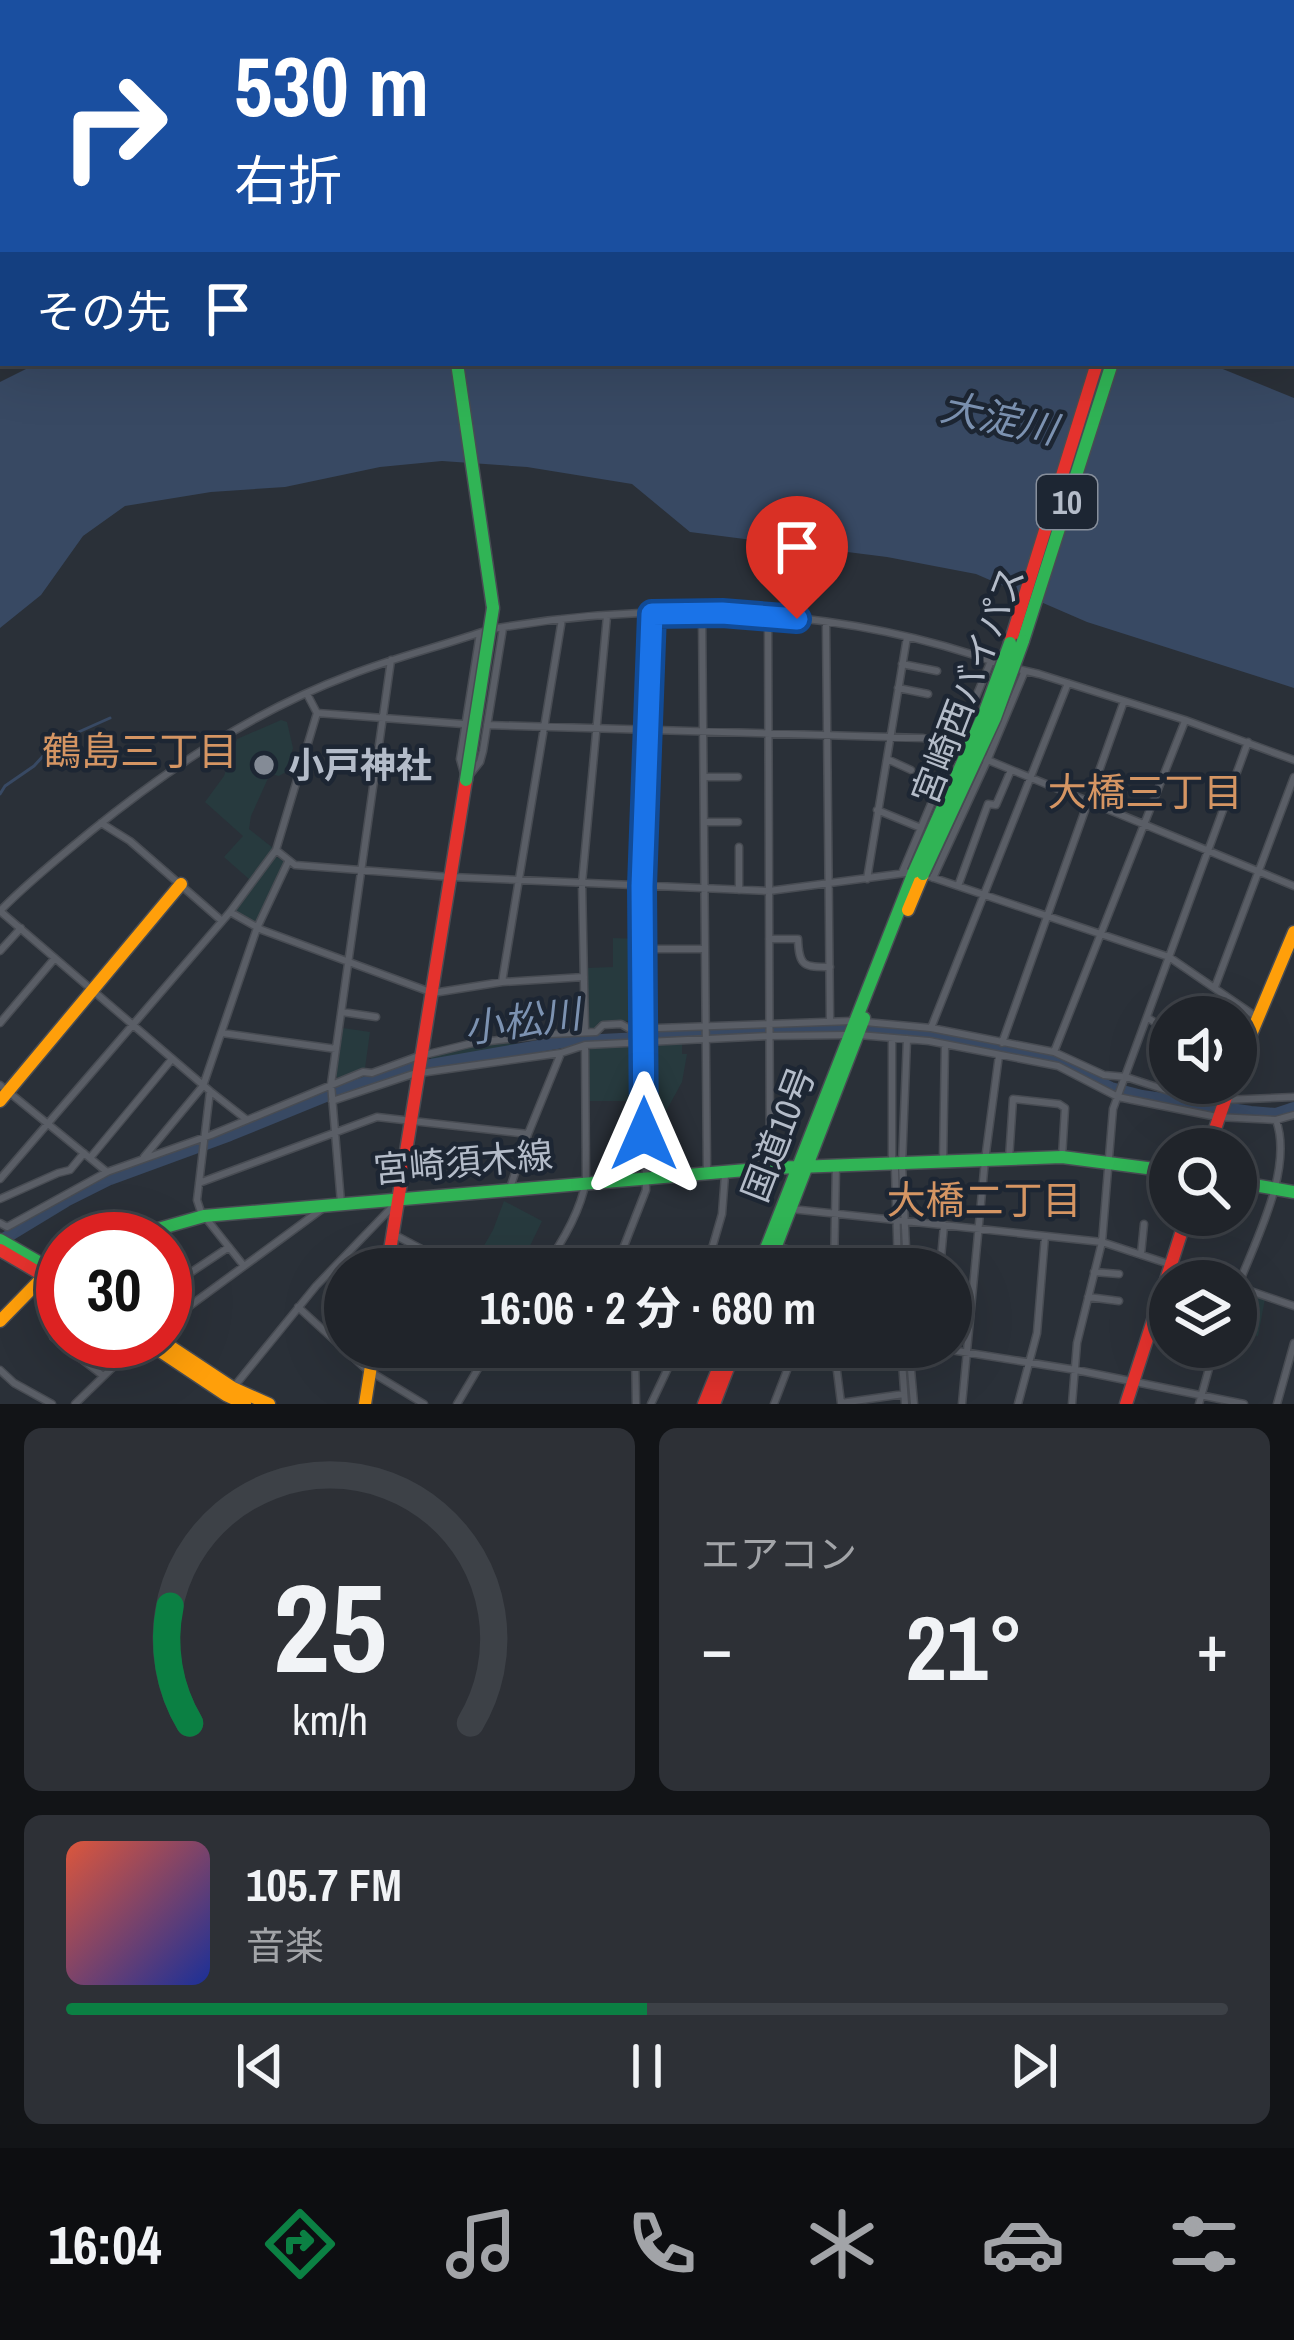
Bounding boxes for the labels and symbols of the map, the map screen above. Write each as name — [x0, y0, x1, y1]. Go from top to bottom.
water label: 大淀川 — [936, 380, 1066, 456]
road number: 10 — [1037, 475, 1097, 529]
pin — [746, 496, 848, 619]
street label: 宮崎西バイパス — [901, 559, 1035, 811]
district label: 鶴島三丁目 — [42, 725, 238, 777]
place label: 小戸神社 — [288, 741, 432, 789]
marker: 小戸神社 — [251, 752, 277, 778]
district label: 大橋三丁目 — [1047, 766, 1243, 818]
water label: 小松川 — [460, 987, 588, 1055]
street label: 国道10号 — [730, 1060, 826, 1208]
position arrow — [581, 1071, 707, 1197]
street label: 宮崎須木線 — [371, 1130, 555, 1194]
district label: 大橋二丁目 — [886, 1174, 1082, 1226]
speed limit sign: 30 — [36, 1212, 192, 1368]

